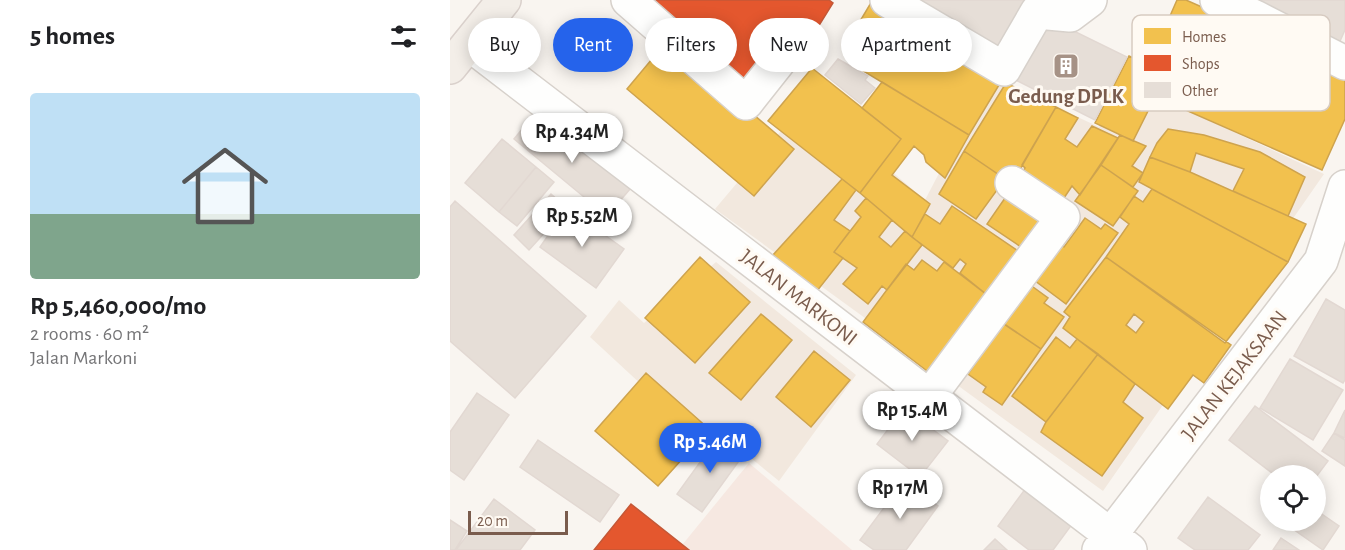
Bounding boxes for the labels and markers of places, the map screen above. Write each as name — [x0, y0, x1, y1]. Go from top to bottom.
building icon: Gedung DPLK — [1051, 51, 1081, 81]
place label: Gedung DPLK — [1008, 86, 1124, 107]
pin: Rp 4.34M — [510, 113, 634, 164]
pin: Rp 5.52M — [520, 197, 644, 248]
pin: Rp 15.4M — [850, 391, 974, 442]
pin: Rp 5.46M — [648, 423, 772, 474]
pin: Rp 17M — [851, 469, 949, 520]

